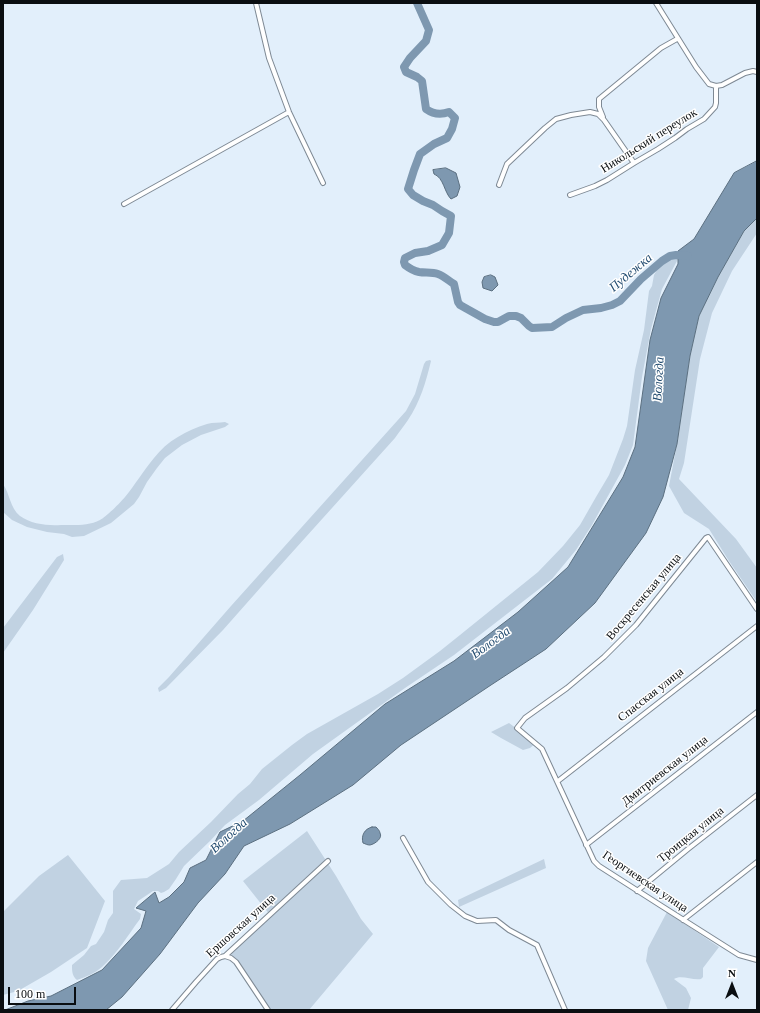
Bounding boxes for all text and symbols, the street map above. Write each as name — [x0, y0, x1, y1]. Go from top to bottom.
street label: Никольский переулок — [598, 106, 700, 176]
water label: Пудежка — [606, 250, 656, 296]
water label: Вологда — [650, 356, 668, 402]
street label: Воскресенская улица — [604, 551, 684, 643]
water label: Вологда — [468, 624, 514, 662]
street label: Спасская улица — [615, 665, 687, 725]
street label: Дмитриевская улица — [619, 733, 711, 809]
street label: Троицкая улица — [655, 804, 727, 866]
water label: Вологда — [207, 815, 251, 857]
street label: Георгиевская улица — [599, 848, 691, 916]
street label: Ершовская улица — [203, 891, 279, 961]
north arrow — [712, 965, 752, 1005]
text: N — [728, 967, 736, 979]
scale bar — [10, 979, 78, 1005]
text: 100 m — [15, 987, 45, 1001]

